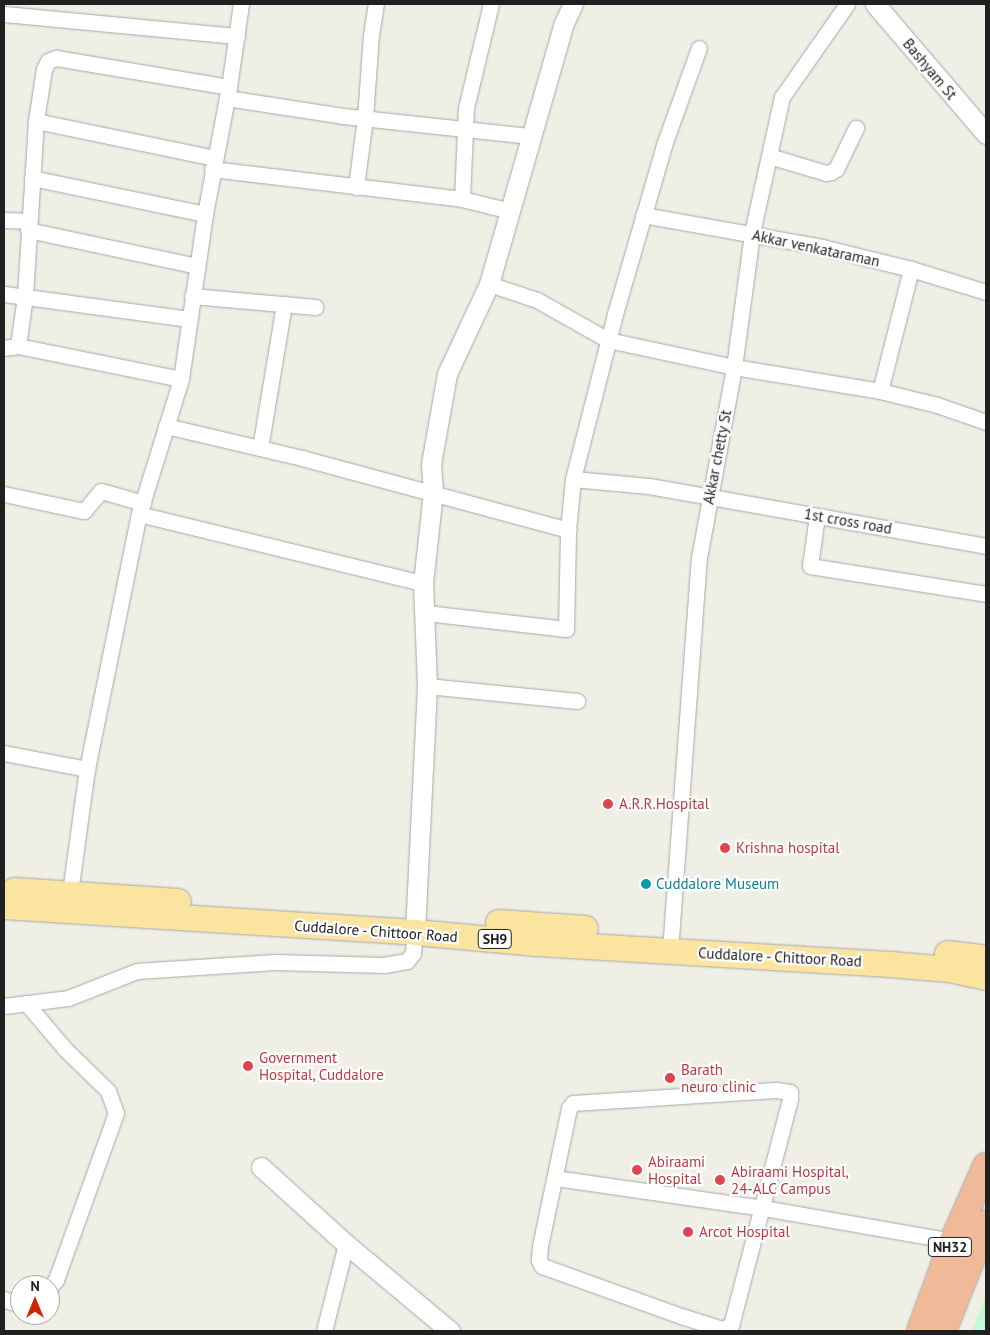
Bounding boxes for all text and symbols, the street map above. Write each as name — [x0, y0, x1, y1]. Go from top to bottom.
street label: Bashyam St — [899, 35, 961, 103]
street label: Akkar venkataraman — [751, 226, 881, 270]
street label: Akkar chetty St — [699, 408, 735, 506]
street label: 1st cross road — [803, 504, 893, 538]
place label: A.R.R.Hospital — [619, 795, 709, 813]
marker: A.R.R.Hospital — [601, 797, 615, 811]
place label: Krishna hospital — [736, 839, 840, 857]
marker: Krishna hospital — [718, 841, 732, 855]
place label: Cuddalore Museum — [656, 875, 779, 893]
marker: Cuddalore Museum — [640, 878, 652, 890]
street label: Cuddalore - Chittoor Road — [292, 916, 460, 946]
road number: SH9 — [478, 928, 512, 951]
street label: Cuddalore - Chittoor Road — [697, 944, 863, 970]
place label: Government Hospital, Cuddalore — [259, 1048, 385, 1083]
marker: Government Hospital, Cuddalore — [241, 1059, 255, 1073]
place label: Barath neuro clinic — [681, 1060, 756, 1095]
marker: Barath neuro clinic — [663, 1071, 677, 1085]
place label: Abiraami Hospital — [648, 1152, 705, 1187]
place label: Abiraami Hospital, 24-ALC Campus — [731, 1162, 849, 1197]
marker: Abiraami Hospital — [630, 1163, 644, 1177]
marker: Abiraami Hospital, 24-ALC Campus — [713, 1173, 727, 1187]
place label: Arcot Hospital — [699, 1223, 790, 1241]
marker: Arcot Hospital — [681, 1225, 695, 1239]
road number: NH32 — [928, 1236, 972, 1258]
north arrow — [10, 1275, 60, 1325]
text: N — [30, 1277, 40, 1295]

